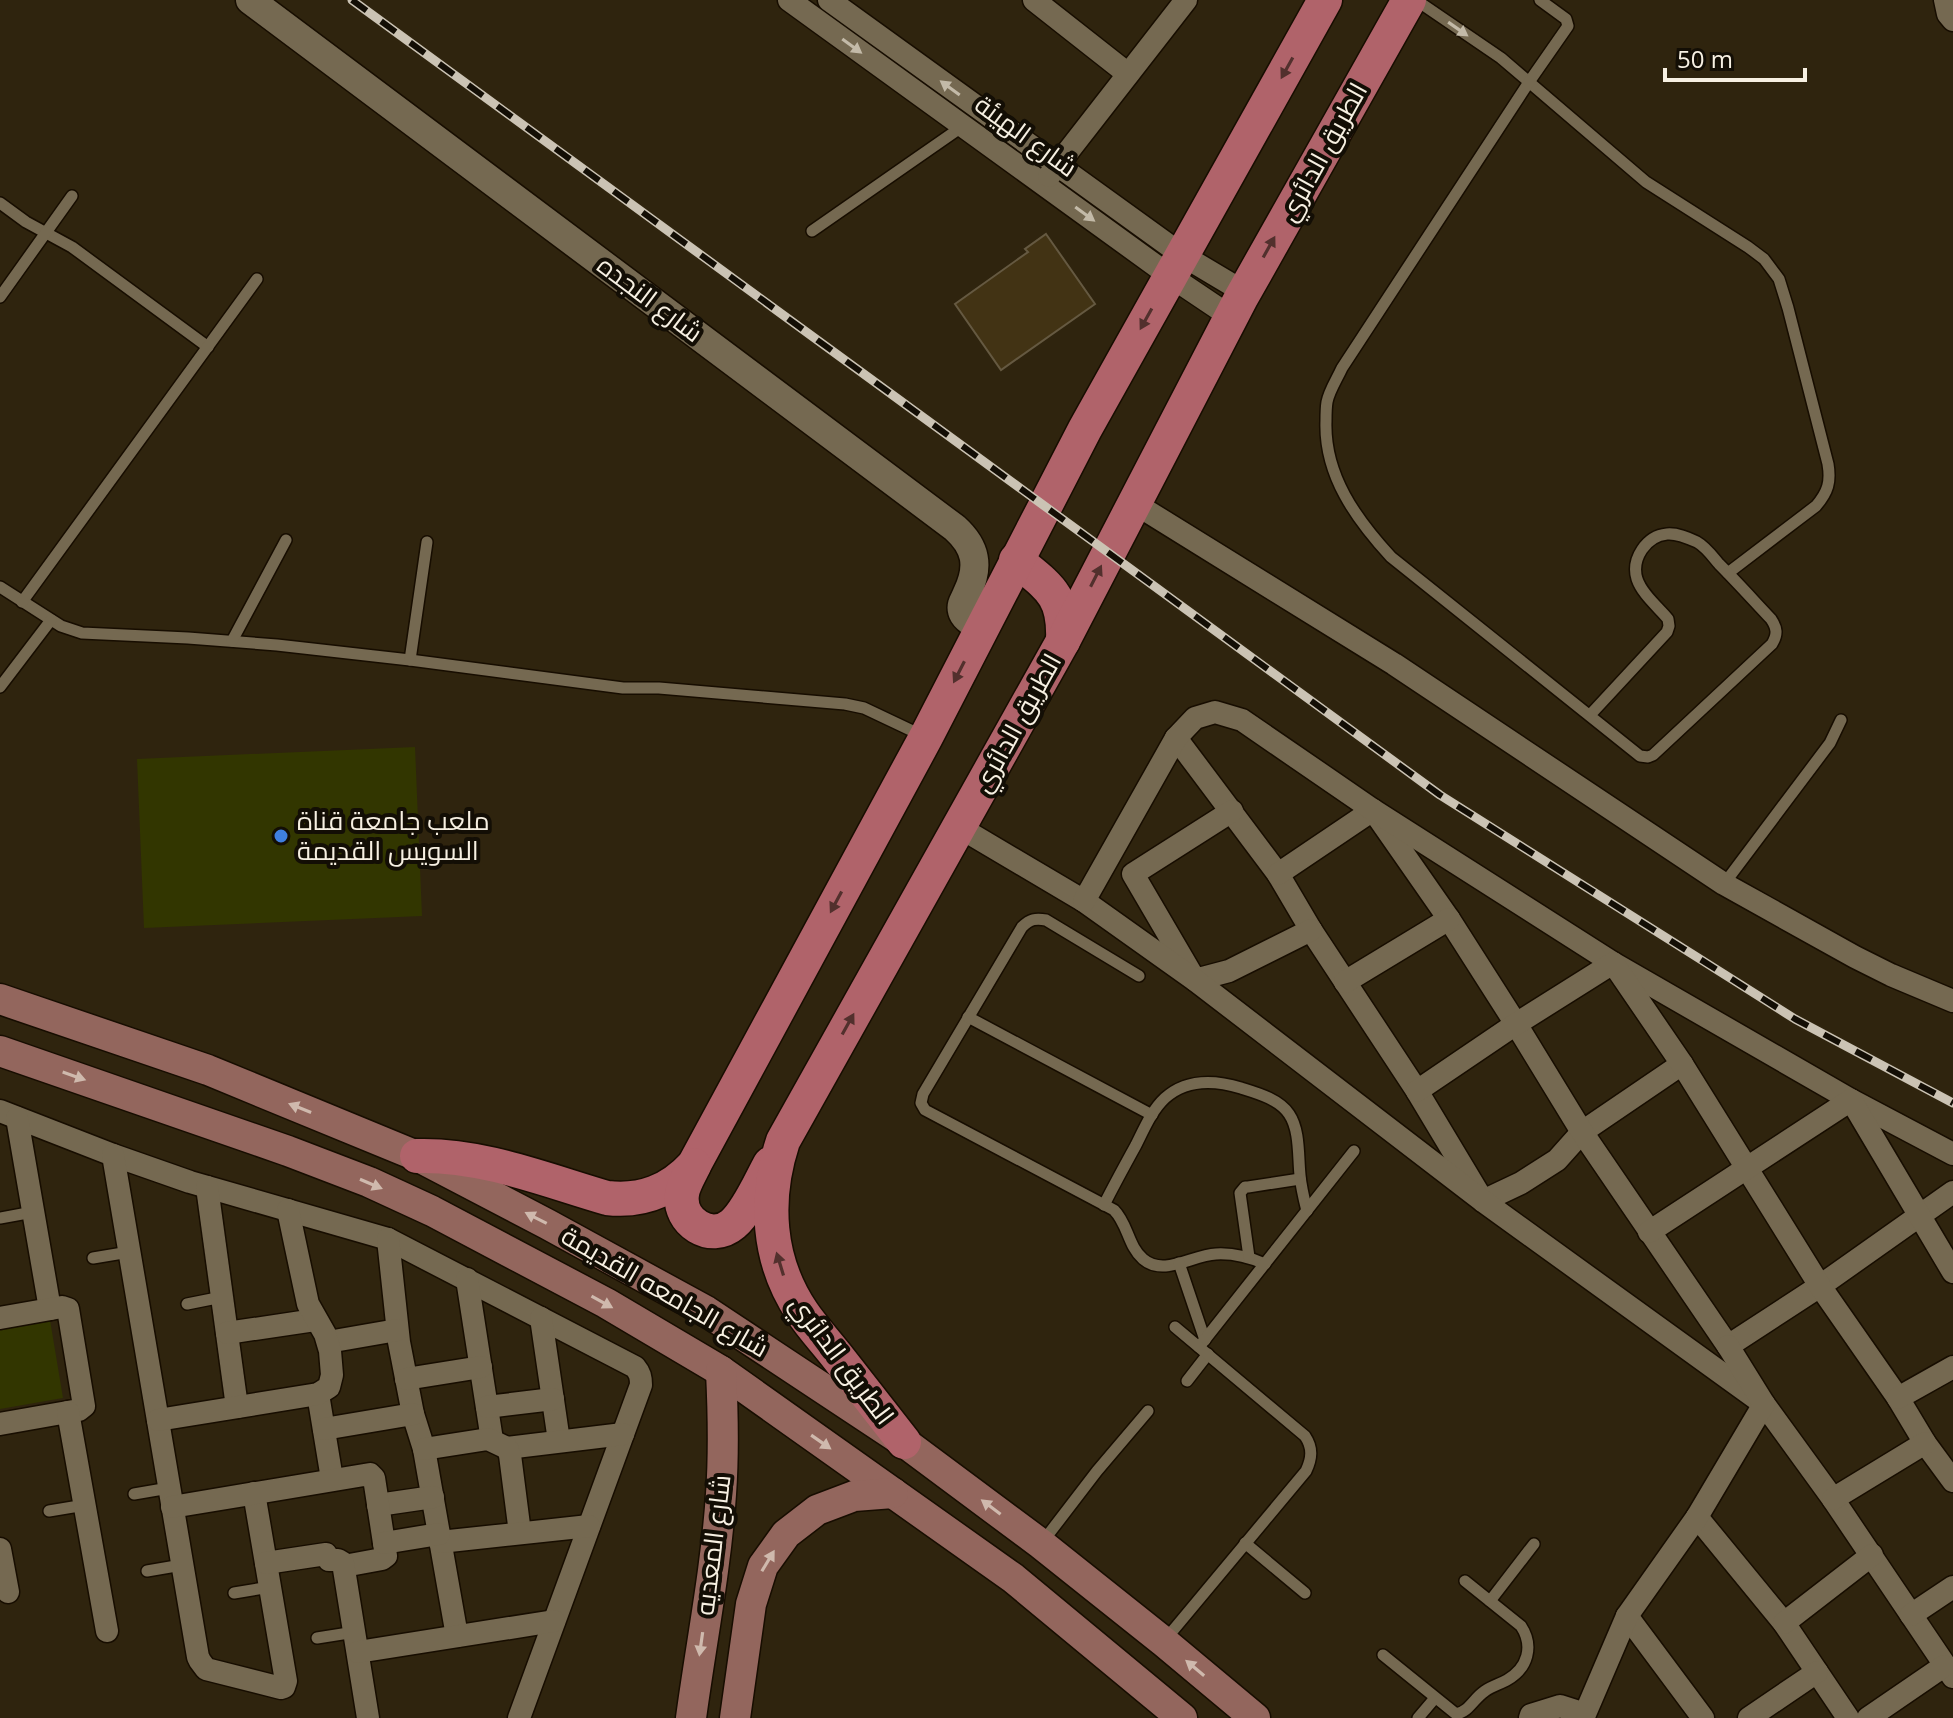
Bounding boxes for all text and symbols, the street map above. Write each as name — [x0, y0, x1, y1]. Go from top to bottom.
one-way arrow — [1448, 21, 1469, 36]
scale bar — [1665, 32, 1805, 82]
one-way arrow — [842, 37, 862, 53]
text: 50 m — [1677, 42, 1733, 75]
one-way arrow — [1280, 57, 1294, 79]
street label: الطريق الدائري — [1269, 76, 1378, 229]
one-way arrow — [940, 80, 961, 96]
street label: شارع الهيئة — [968, 86, 1085, 185]
one-way arrow — [1075, 206, 1096, 221]
one-way arrow — [1262, 236, 1276, 258]
street label: شارع النجده — [590, 247, 711, 350]
one-way arrow — [1139, 308, 1153, 330]
one-way arrow — [1090, 565, 1103, 588]
street label: الطريق الدائري — [963, 647, 1072, 800]
one-way arrow — [952, 661, 965, 684]
place label: ملعب جامعة قناة السويس القديمة — [297, 802, 490, 868]
marker: ملعب جامعة قناة السويس القديمة — [272, 827, 290, 845]
one-way arrow — [830, 891, 844, 913]
one-way arrow — [841, 1013, 855, 1035]
one-way arrow — [62, 1071, 86, 1083]
one-way arrow — [289, 1102, 312, 1115]
one-way arrow — [359, 1177, 383, 1190]
one-way arrow — [525, 1211, 547, 1225]
street label: شارع الجامعه القديمة — [555, 1217, 776, 1365]
one-way arrow — [773, 1252, 786, 1276]
street label: الطريق الدائري — [780, 1287, 903, 1433]
one-way arrow — [591, 1295, 614, 1308]
one-way arrow — [810, 1434, 831, 1449]
street label: شارع المعديه — [686, 1473, 738, 1617]
one-way arrow — [981, 1499, 1001, 1515]
one-way arrow — [761, 1550, 775, 1572]
one-way arrow — [694, 1632, 707, 1657]
one-way arrow — [1185, 1660, 1205, 1677]

